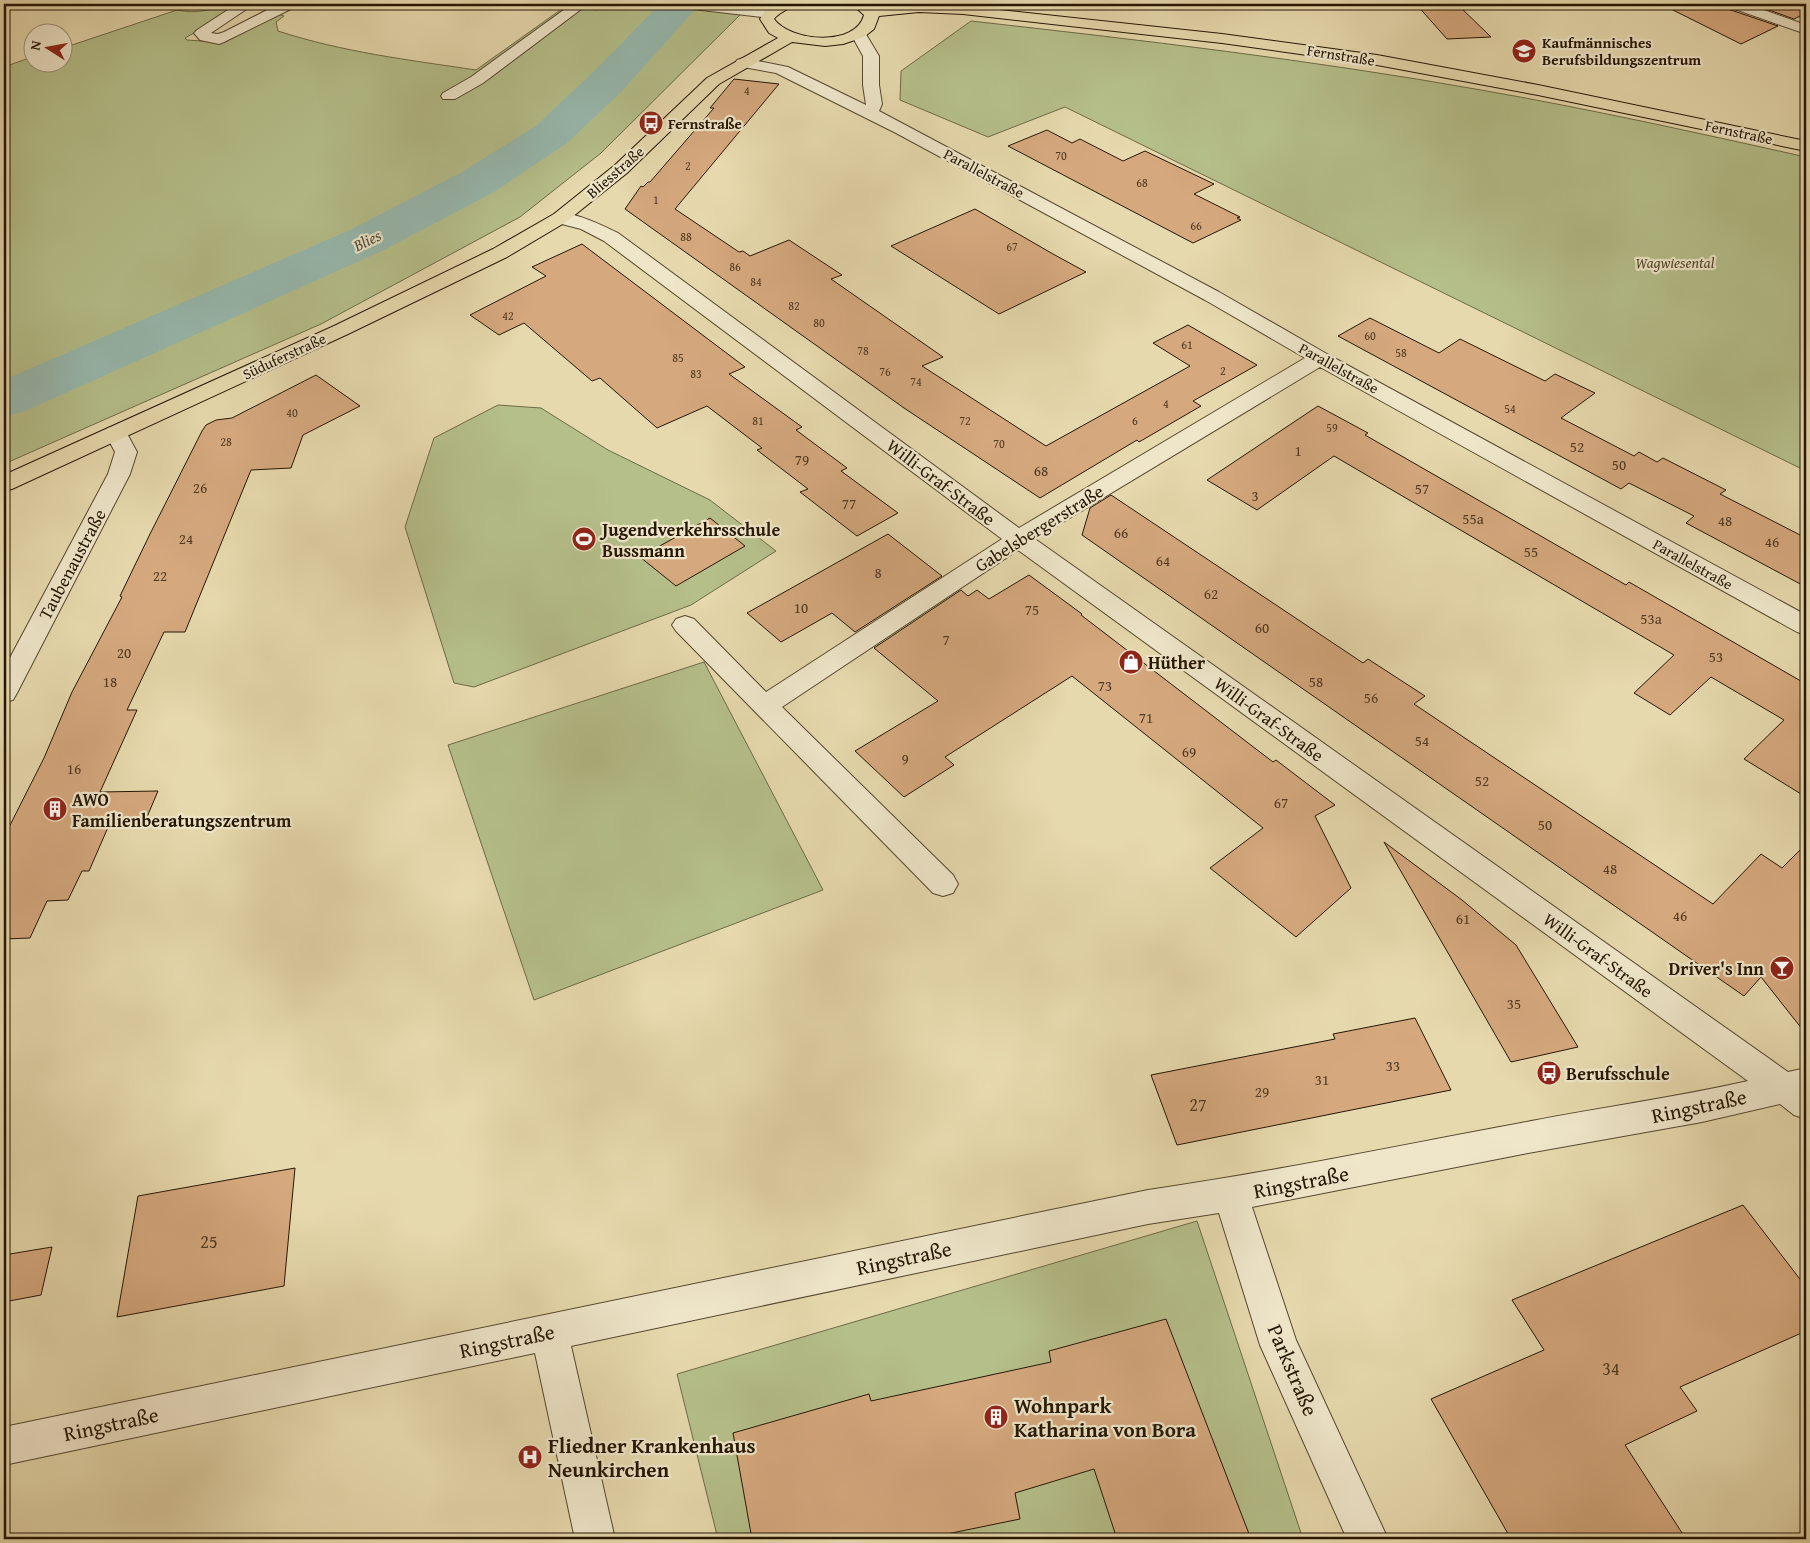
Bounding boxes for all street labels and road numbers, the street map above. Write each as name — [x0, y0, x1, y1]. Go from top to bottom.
street label: Fernstraße — [1305, 39, 1377, 71]
street label: Fernstraße — [1703, 115, 1775, 149]
street label: Bliesstraße — [582, 141, 648, 203]
street label: Parallelstraße — [940, 143, 1028, 203]
street label: Süduferstraße — [239, 328, 329, 384]
street label: Parallelstraße — [1295, 337, 1383, 399]
street label: Willi-Graf-Straße — [881, 432, 1001, 532]
street label: Gabelsbergerstraße — [969, 478, 1109, 578]
street label: Taubenaustraße — [31, 504, 113, 624]
street label: Parallelstraße — [1649, 533, 1737, 595]
street label: Willi-Graf-Straße — [1209, 670, 1329, 768]
street label: Willi-Graf-Straße — [1538, 906, 1658, 1004]
street label: Ringstraße — [1649, 1081, 1750, 1131]
street label: Ringstraße — [1251, 1158, 1351, 1206]
street label: Ringstraße — [854, 1233, 955, 1283]
street label: Ringstraße — [457, 1316, 558, 1366]
street label: Parkstraße — [1260, 1319, 1326, 1421]
street label: Ringstraße — [61, 1399, 162, 1449]

